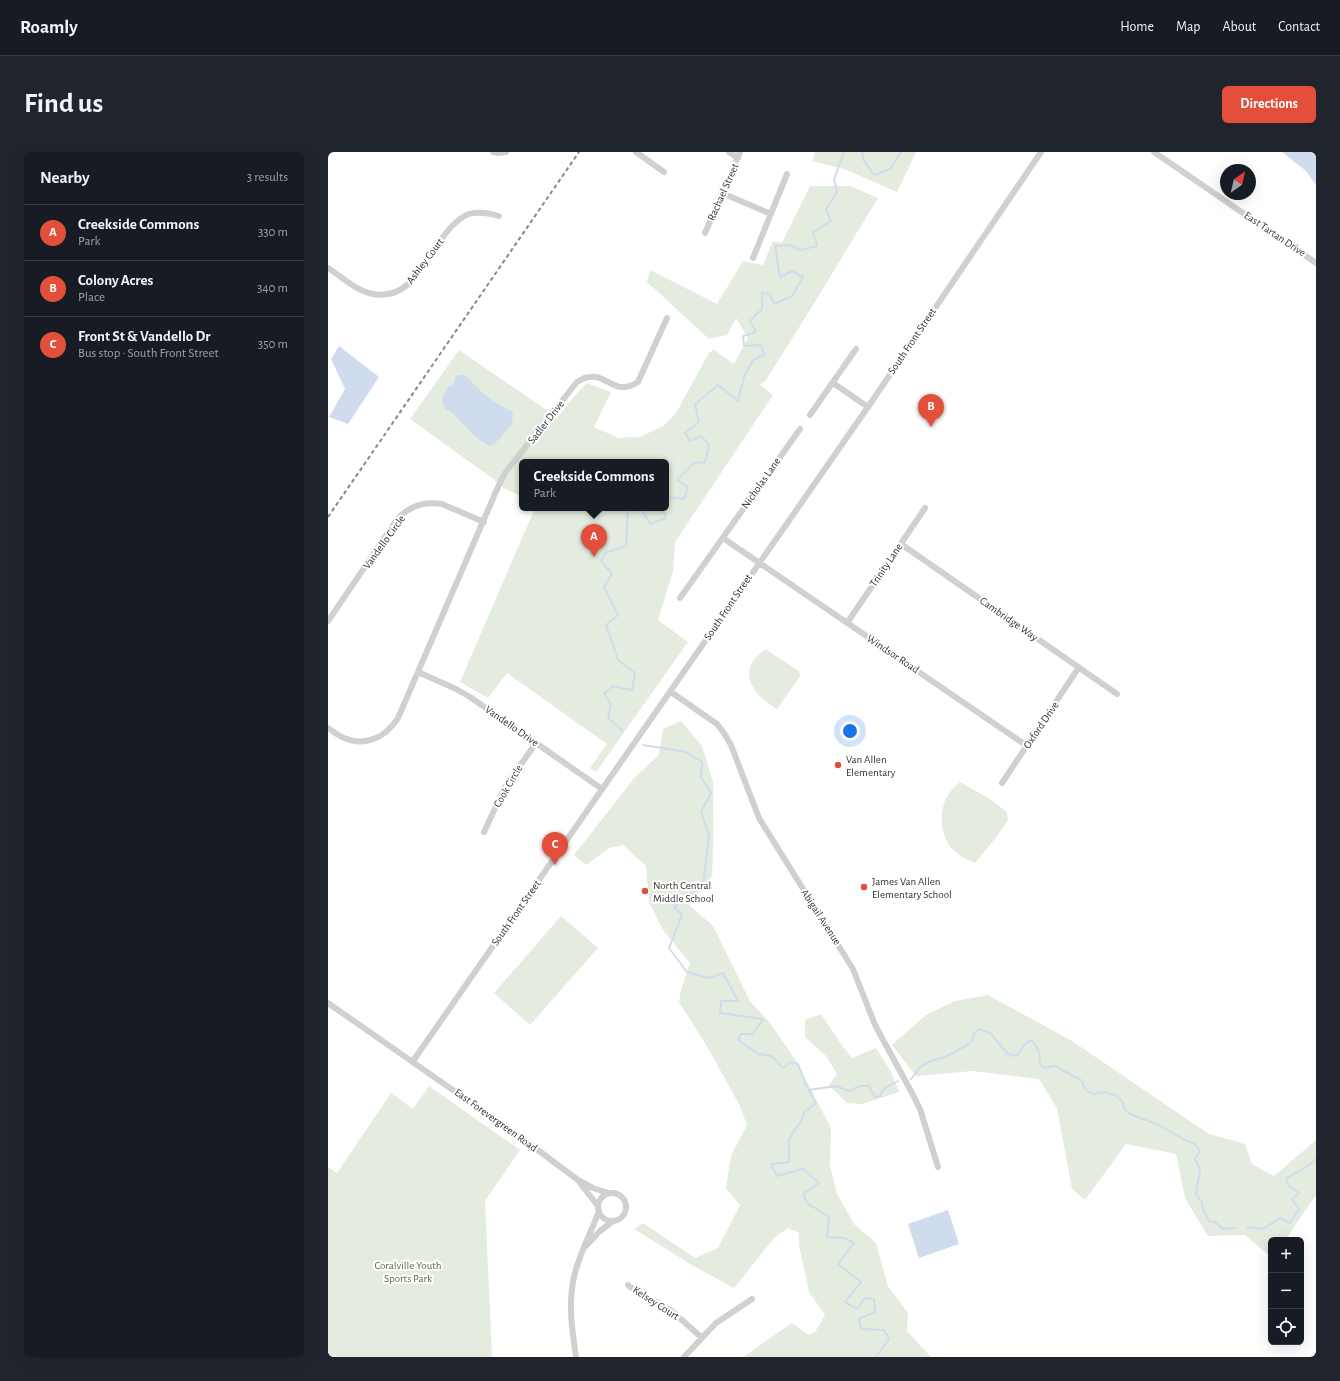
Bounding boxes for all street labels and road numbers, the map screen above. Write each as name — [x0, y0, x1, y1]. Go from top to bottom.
street label: Rachael Street — [705, 161, 741, 222]
street label: East Tartan Drive — [1242, 209, 1308, 259]
street label: Ashley Court — [404, 236, 446, 286]
street label: South Front Street — [886, 306, 938, 376]
street label: Sadler Drive — [526, 398, 566, 446]
street label: Nicholas Lane — [739, 455, 783, 511]
street label: Vandello Circle — [361, 513, 407, 571]
street label: Trinity Lane — [868, 541, 904, 589]
street label: South Front Street — [702, 572, 754, 642]
street label: Cambridge Way — [978, 595, 1040, 643]
street label: Windsor Road — [865, 633, 921, 676]
street label: Oxford Drive — [1021, 699, 1061, 751]
street label: Vandello Drive — [483, 704, 541, 748]
street label: Cook Circle — [491, 763, 525, 809]
street label: South Front Street — [489, 878, 543, 948]
street label: Abigail Avenue — [799, 887, 843, 947]
street label: East Forevergreen Road — [453, 1086, 540, 1154]
street label: Kelsey Court — [631, 1284, 681, 1322]

